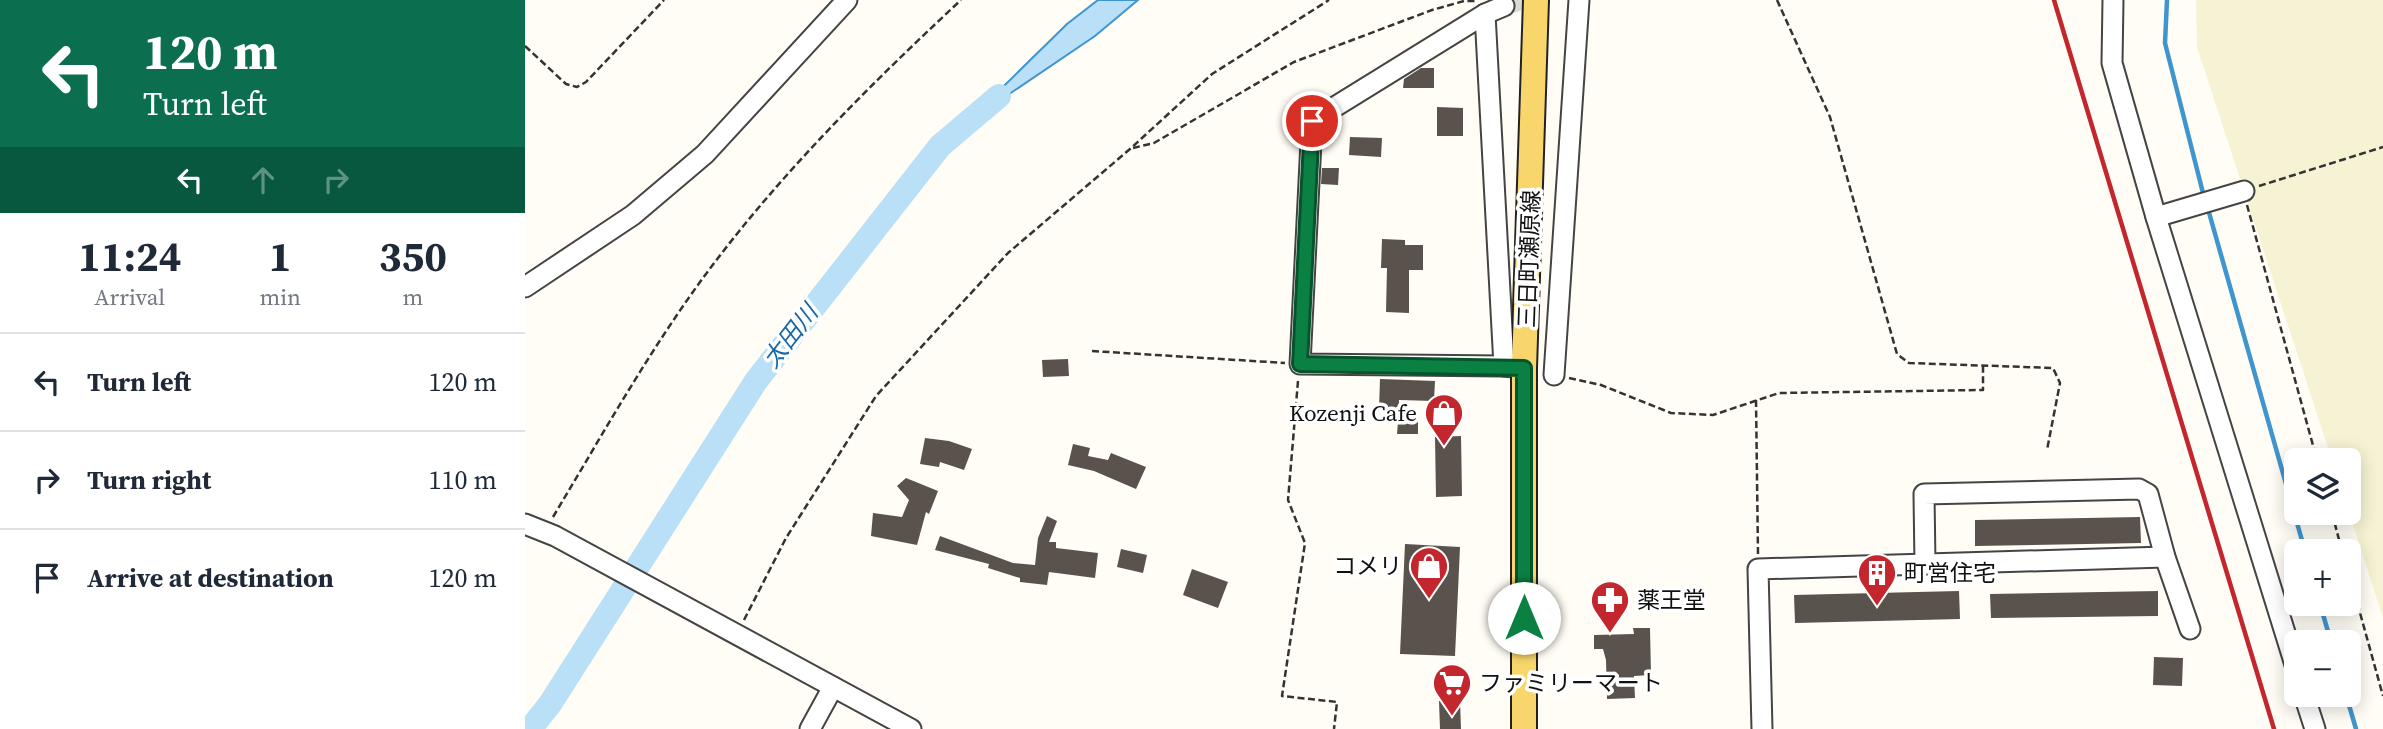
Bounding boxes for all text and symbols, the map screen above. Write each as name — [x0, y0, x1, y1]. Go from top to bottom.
text: 120 m — [143, 18, 278, 85]
icon: left — [28, 28, 119, 119]
text: Turn left — [143, 82, 267, 126]
pin — [1282, 91, 1342, 151]
icon: arrive — [1293, 102, 1331, 140]
icon: left — [171, 161, 209, 199]
icon: ahead — [244, 161, 282, 199]
icon: right — [317, 161, 355, 199]
street label: 三日町瀬原線 — [1511, 189, 1547, 329]
text: 11:24 — [78, 227, 182, 285]
text: 1 — [269, 227, 292, 285]
text: 350 — [379, 227, 447, 285]
text: Arrival — [94, 281, 165, 313]
text: min — [259, 281, 301, 313]
text: m — [403, 281, 423, 313]
water label: 太田川 — [755, 295, 827, 375]
icon: left — [28, 363, 66, 401]
text: Turn left — [87, 364, 191, 400]
text: 120 m — [429, 364, 497, 400]
shop icon: Kozenji Cafe — [1423, 392, 1465, 447]
place label: Kozenji Cafe — [1289, 397, 1417, 429]
map controls — [2284, 448, 2361, 707]
button: layers — [2284, 448, 2361, 525]
icon: right — [28, 461, 66, 499]
text: Turn right — [87, 462, 211, 498]
text: 110 m — [429, 462, 497, 498]
button: + — [2284, 539, 2361, 616]
shop icon: コメリ — [1408, 545, 1450, 600]
place label: コメリ — [1333, 550, 1402, 582]
building icon: 町営住宅 — [1856, 552, 1898, 607]
place label: 町営住宅 — [1904, 557, 1996, 589]
icon: arrive — [28, 559, 66, 597]
text: Arrive at destination — [87, 560, 334, 596]
text: 120 m — [429, 560, 497, 596]
pharmacy icon: 薬王堂 — [1589, 579, 1631, 634]
position arrow — [1487, 581, 1561, 655]
place label: 薬王堂 — [1637, 584, 1706, 616]
button: − — [2284, 630, 2361, 707]
supermarket icon: ファミリーマート — [1431, 662, 1473, 717]
place label: ファミリーマート — [1479, 667, 1663, 699]

